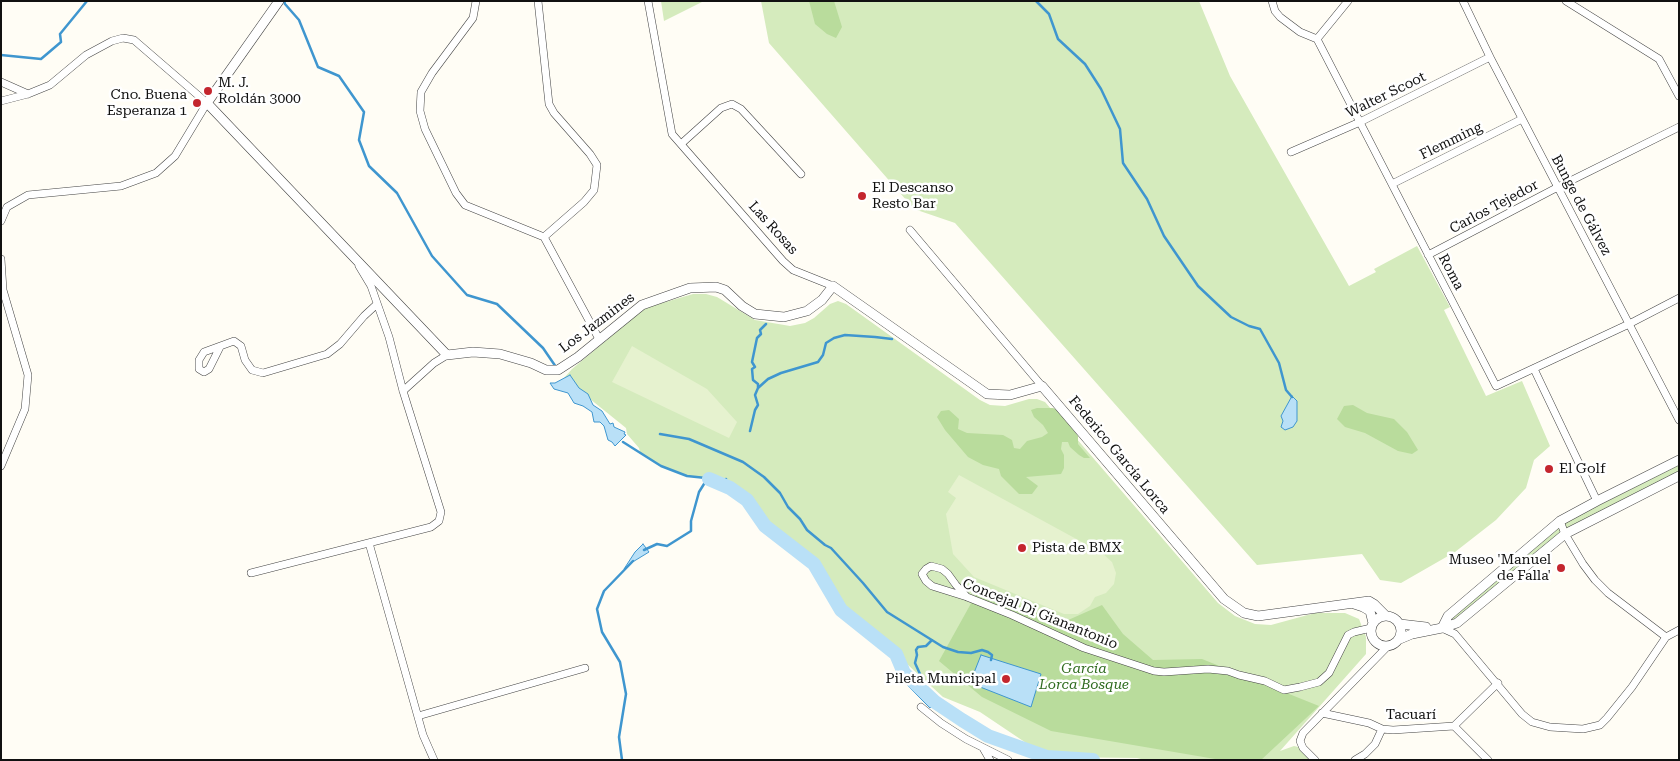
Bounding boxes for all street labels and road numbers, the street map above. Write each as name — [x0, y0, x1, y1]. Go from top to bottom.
street label: Walter Scoot — [1343, 68, 1429, 122]
street label: Flemming — [1417, 119, 1485, 163]
street label: Bunge de Gálvez — [1548, 152, 1614, 258]
street label: Carlos Tejedor — [1447, 177, 1541, 237]
street label: Las Rosas — [745, 198, 801, 258]
street label: Roma — [1435, 251, 1467, 293]
street label: Los Jazmines — [556, 289, 638, 357]
street label: Federico García Lorca — [1065, 393, 1173, 517]
street label: Concejal Di Gianantonio — [960, 575, 1120, 653]
street label: Tacuarí — [1386, 707, 1436, 723]

